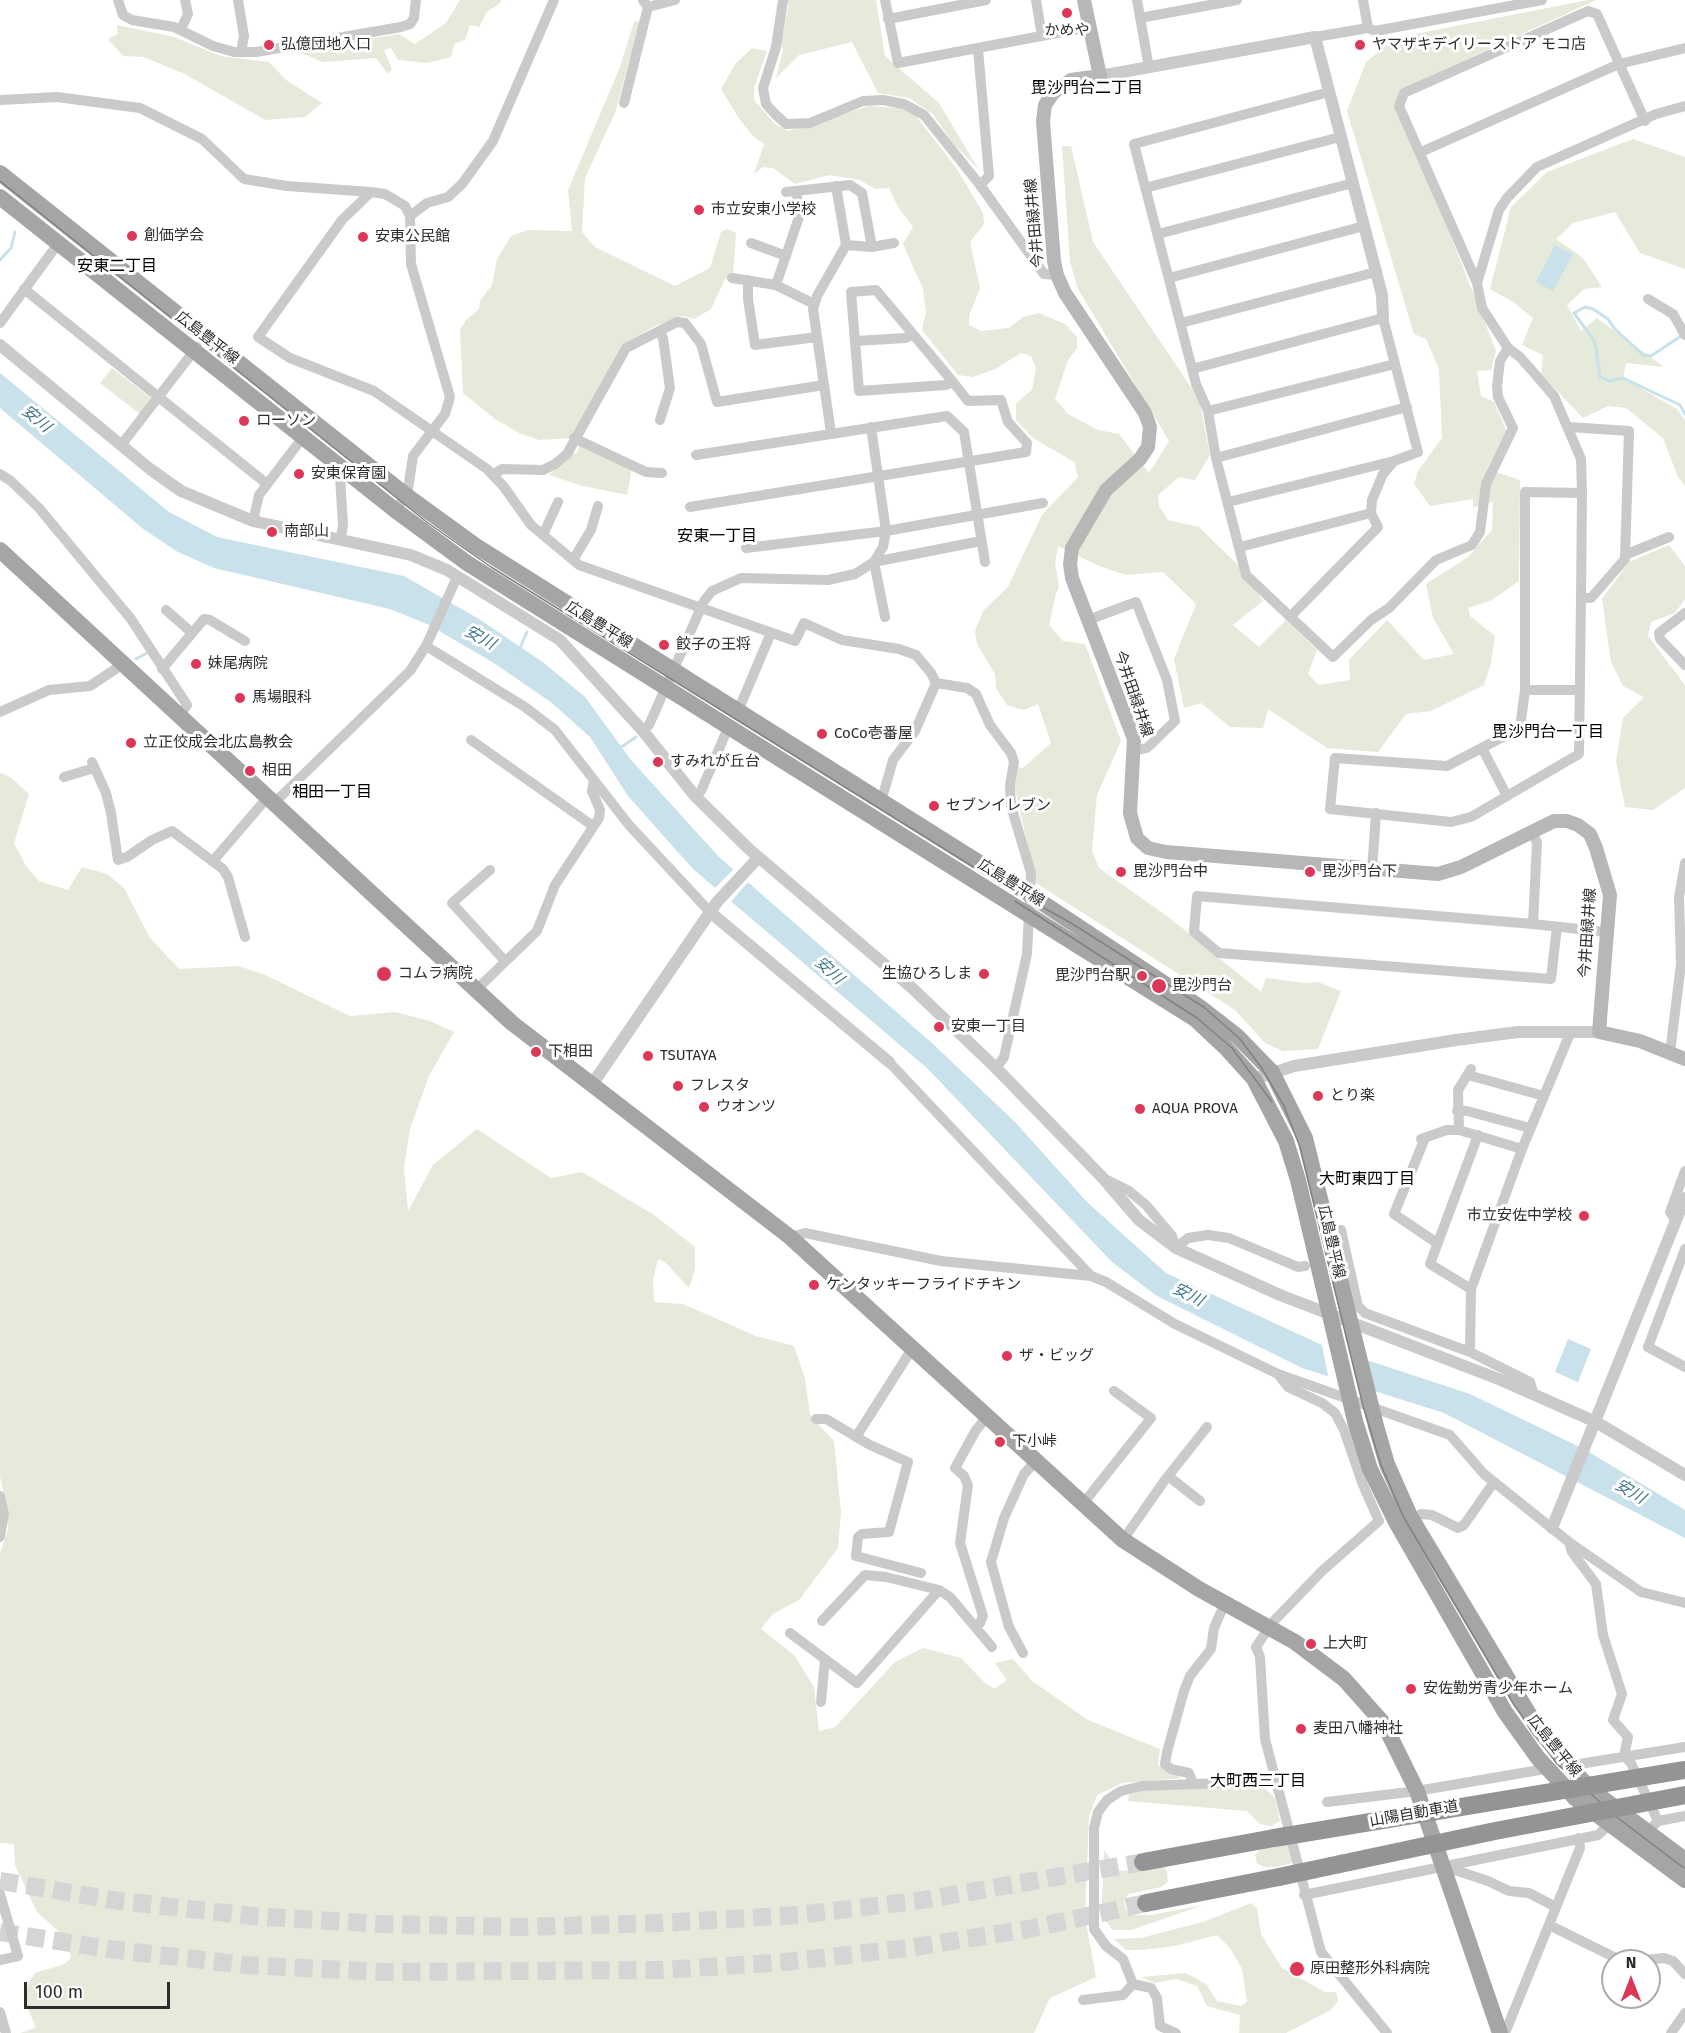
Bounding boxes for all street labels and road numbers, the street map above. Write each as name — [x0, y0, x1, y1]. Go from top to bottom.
street label: 今井田緑井線 — [1022, 177, 1048, 269]
street label: 広島豊平線 — [172, 308, 242, 368]
street label: 広島豊平線 — [562, 597, 636, 653]
street label: 今井田緑井線 — [1110, 649, 1156, 739]
street label: 広島豊平線 — [974, 855, 1048, 911]
street label: 今井田緑井線 — [1576, 887, 1600, 979]
street label: 広島豊平線 — [1314, 1203, 1348, 1281]
street label: 広島豊平線 — [1523, 1711, 1585, 1781]
street label: 山陽自動車道 — [1368, 1797, 1460, 1831]

